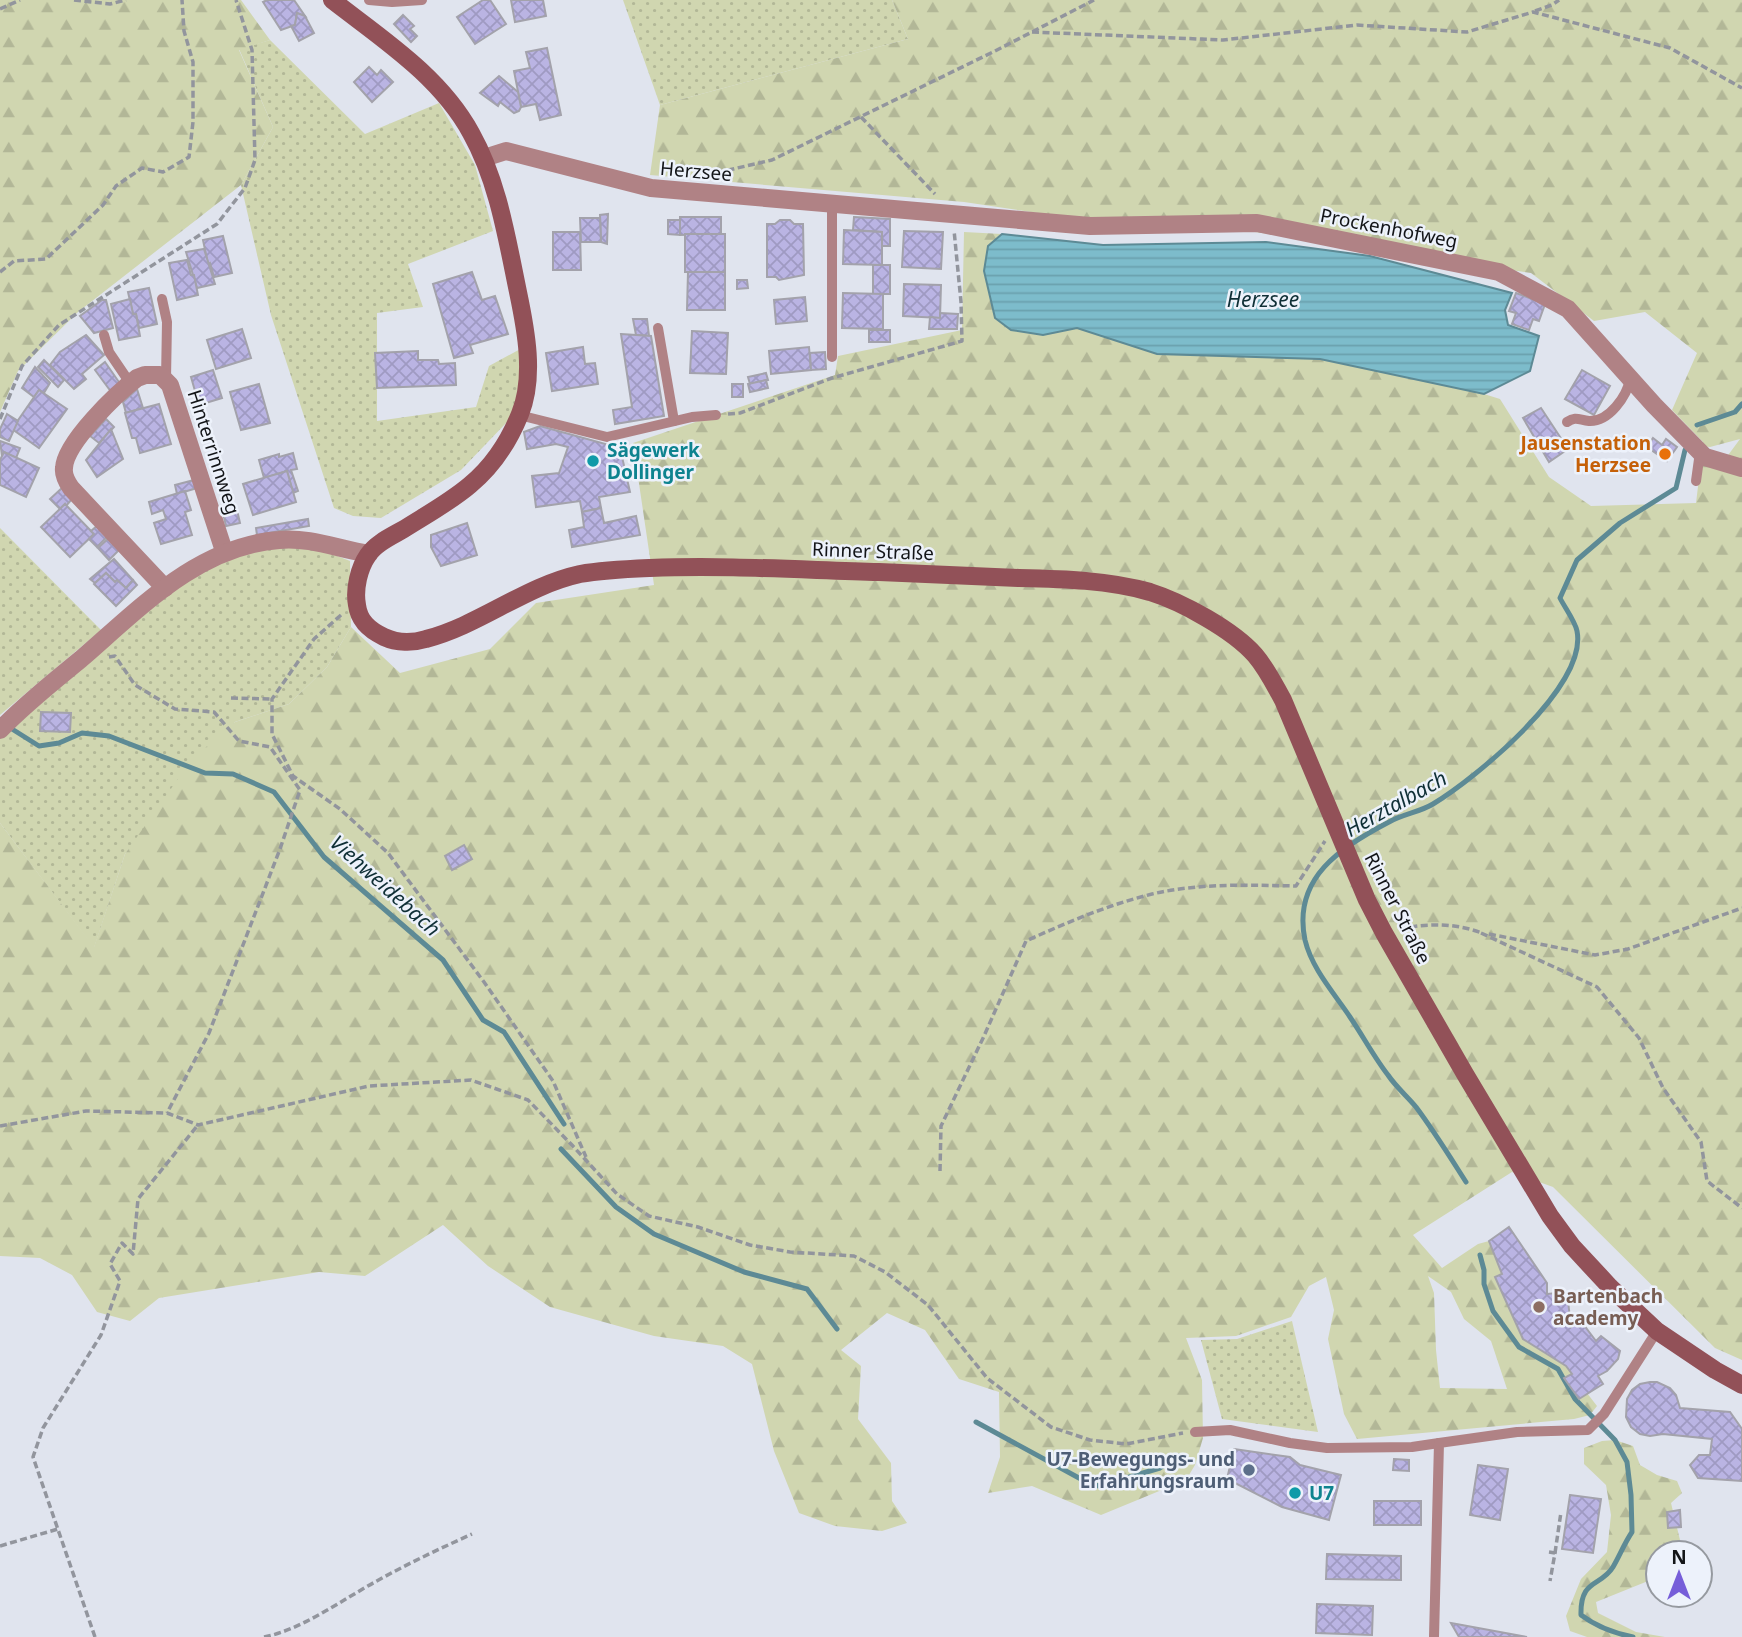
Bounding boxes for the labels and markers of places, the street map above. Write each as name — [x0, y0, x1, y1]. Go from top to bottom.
place label: Jausenstation Herzsee — [1518, 430, 1651, 478]
place label: Sägewerk Dollinger — [607, 437, 700, 485]
marker: Jausenstation Herzsee — [1657, 446, 1673, 462]
marker: Sägewerk Dollinger — [585, 453, 601, 469]
place label: Bartenbach academy — [1553, 1283, 1663, 1331]
marker: Bartenbach academy — [1531, 1299, 1547, 1315]
place label: U7-Bewegungs- und Erfahrungsraum — [1047, 1446, 1235, 1494]
marker: U7-Bewegungs- und Erfahrungsraum — [1241, 1462, 1257, 1478]
place label: U7 — [1309, 1480, 1334, 1506]
marker: U7 — [1287, 1485, 1303, 1501]

